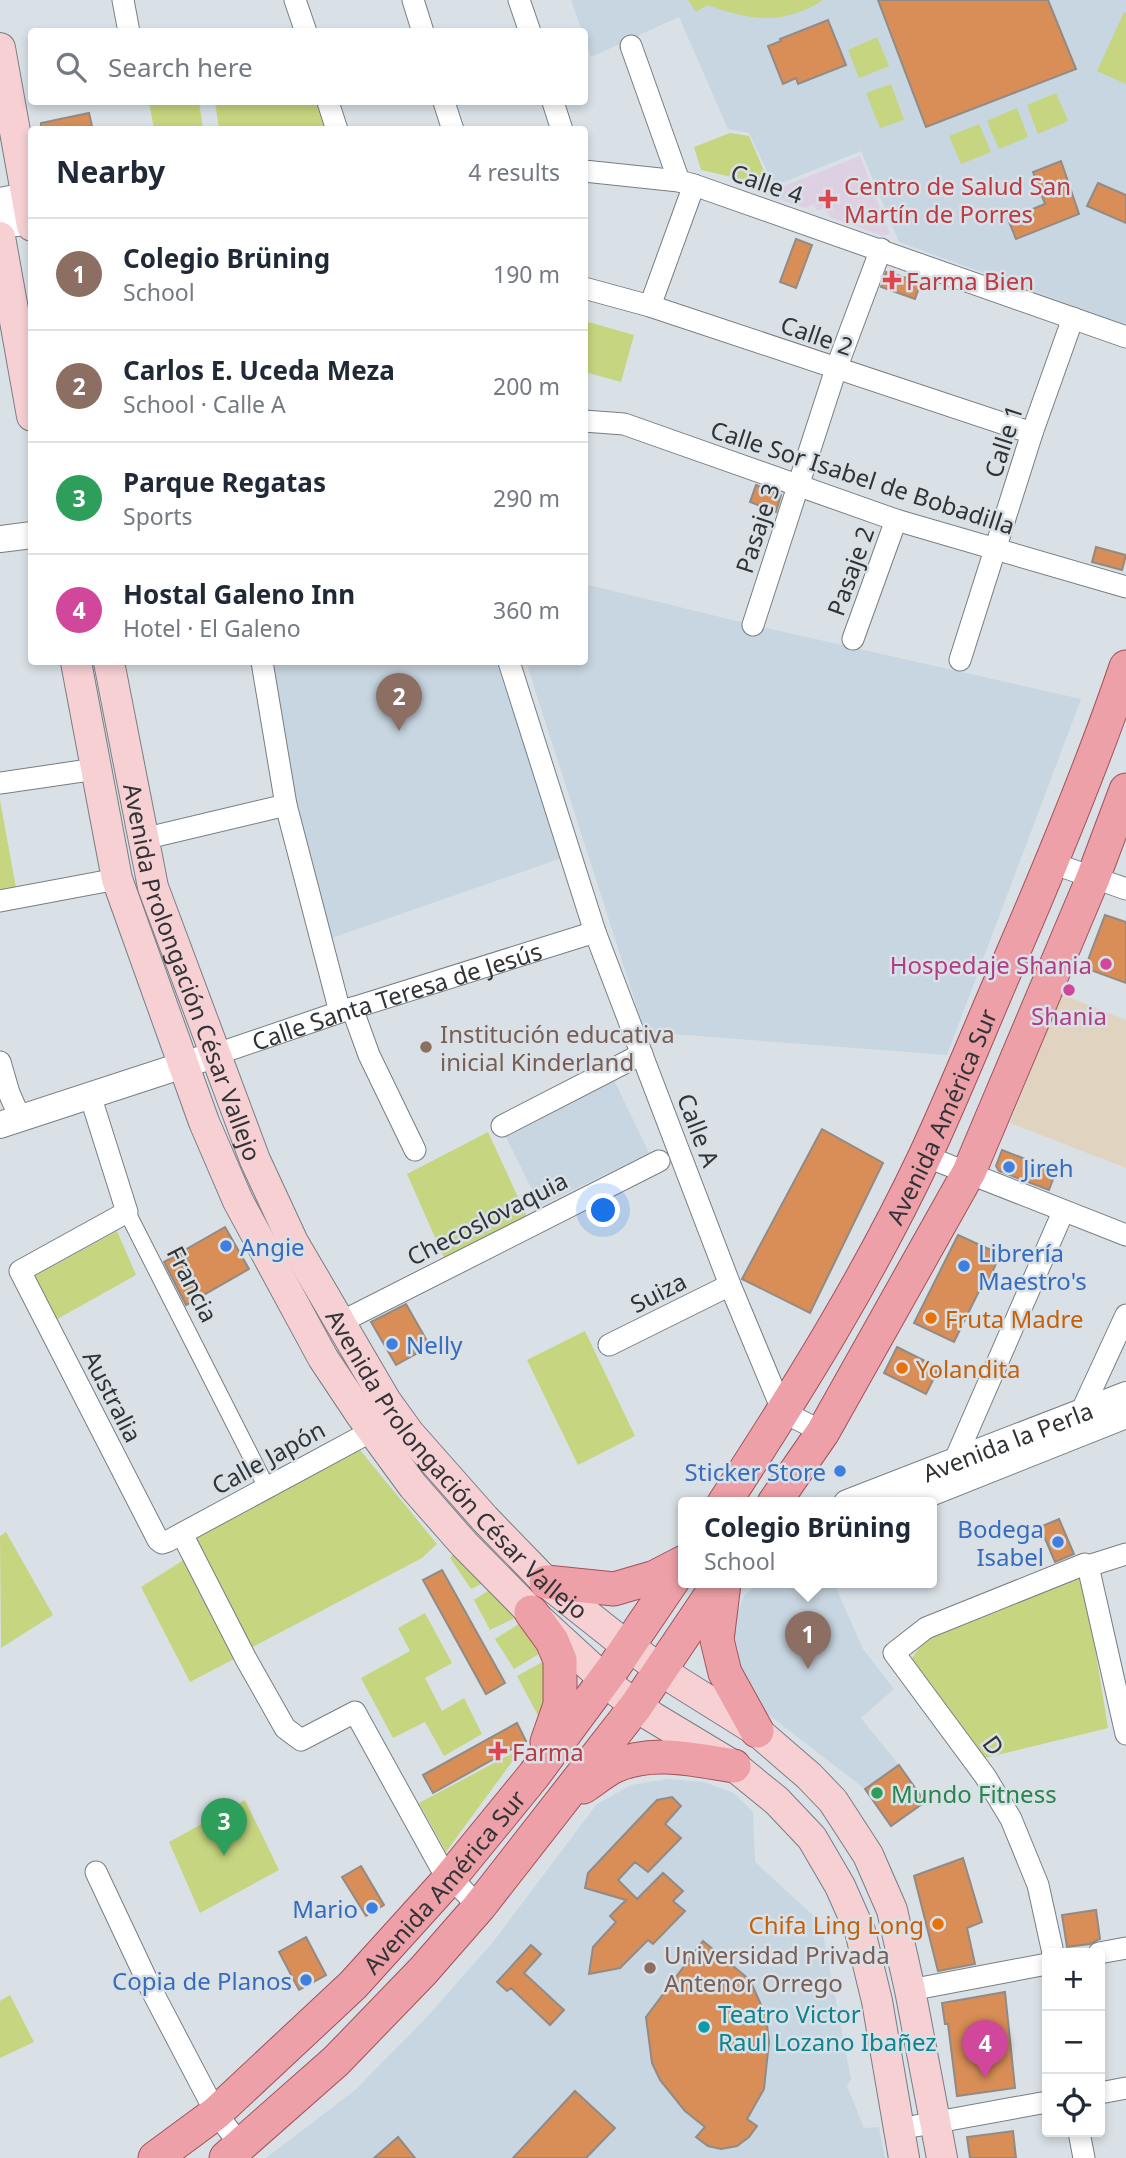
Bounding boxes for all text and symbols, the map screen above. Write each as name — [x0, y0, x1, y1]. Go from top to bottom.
search box — [28, 28, 588, 105]
icon: search — [52, 48, 90, 86]
text: Search here — [108, 49, 253, 85]
text: Nearby — [56, 151, 165, 192]
street label: Calle 4 — [726, 155, 808, 211]
text: 4 results — [468, 156, 560, 188]
place label: Centro de Salud San Martín de Porres — [844, 169, 1071, 230]
marker: Centro de Salud San Martín de Porres — [818, 189, 838, 209]
text: Colegio Brüning — [123, 240, 330, 276]
text: 1 — [72, 258, 86, 290]
text: 190 m — [493, 258, 560, 290]
place label: Farma Bien — [906, 264, 1034, 297]
marker: Farma Bien — [884, 272, 900, 288]
text: School — [123, 276, 195, 308]
street label: Calle 2 — [776, 307, 858, 363]
text: Carlos E. Uceda Meza — [123, 352, 395, 388]
text: 2 — [72, 370, 86, 402]
text: 200 m — [493, 370, 560, 402]
text: School · Calle A — [123, 388, 286, 420]
street label: Calle 1 — [976, 400, 1030, 482]
street label: Calle Sor Isabel de Bobadilla — [707, 412, 1019, 542]
text: Parque Regatas — [123, 464, 326, 500]
street label: Pasaje 3 — [727, 479, 787, 577]
text: 3 — [72, 482, 86, 514]
text: 290 m — [493, 482, 560, 514]
text: Sports — [123, 500, 193, 532]
street label: Pasaje 2 — [819, 522, 881, 620]
text: Hostal Galeno Inn — [123, 576, 355, 612]
text: 4 — [72, 594, 86, 626]
text: 360 m — [493, 594, 560, 626]
text: Hotel · El Galeno — [123, 612, 301, 644]
pin: 2 — [376, 673, 422, 731]
street label: Avenida Prolongación César Vallejo — [117, 780, 270, 1165]
street label: Calle Santa Teresa de Jesús — [247, 933, 546, 1057]
place label: Hospedaje Shania — [890, 948, 1092, 981]
marker: Hospedaje Shania — [1098, 956, 1114, 972]
marker: Shania — [1061, 982, 1077, 998]
place label: Shania — [1031, 999, 1107, 1032]
street label: Avenida América Sur — [877, 1003, 1004, 1230]
place label: Institución educativa inicial Kinderland — [440, 1017, 675, 1078]
marker: Institución educativa inicial Kinderland — [418, 1039, 434, 1055]
street label: Calle A — [670, 1089, 728, 1172]
place label: Jireh — [1021, 1151, 1074, 1184]
marker: Jireh — [1001, 1159, 1017, 1175]
street label: Checoslovaquia — [401, 1163, 573, 1273]
your location — [586, 1193, 620, 1227]
place label: Angie — [240, 1230, 305, 1263]
place label: Librería Maestro's — [978, 1236, 1087, 1297]
marker: Angie — [218, 1238, 234, 1254]
street label: Francia — [160, 1240, 226, 1328]
marker: Librería Maestro's — [956, 1258, 972, 1274]
street label: Suiza — [624, 1264, 692, 1320]
place label: Fruta Madre — [945, 1302, 1084, 1335]
street label: Avenida Prolongación César Vallejo — [319, 1303, 595, 1626]
marker: Fruta Madre — [923, 1310, 939, 1326]
place label: Nelly — [406, 1328, 463, 1361]
marker: Nelly — [384, 1336, 400, 1352]
street label: Australia — [76, 1344, 150, 1448]
place label: Yolandita — [916, 1352, 1020, 1385]
marker: Yolandita — [894, 1360, 910, 1376]
street label: Avenida la Perla — [917, 1393, 1097, 1489]
street label: Calle Japón — [205, 1412, 331, 1502]
place label: Sticker Store — [685, 1455, 826, 1488]
marker: Sticker Store — [832, 1463, 848, 1479]
popup — [678, 1497, 937, 1588]
text: Colegio Brüning — [704, 1509, 911, 1545]
place label: Bodega Isabel — [957, 1512, 1044, 1573]
marker: Bodega Isabel — [1050, 1534, 1066, 1550]
text: School — [704, 1545, 776, 1577]
pin: 1 — [785, 1611, 831, 1669]
street label: D — [975, 1728, 1013, 1762]
place label: Farma — [512, 1735, 584, 1768]
marker: Farma — [490, 1743, 506, 1759]
place label: Mundo Fitness — [891, 1777, 1057, 1810]
street label: Avenida América Sur — [355, 1782, 532, 1980]
marker: Mundo Fitness — [869, 1785, 885, 1801]
pin: 3 — [201, 1798, 247, 1856]
place label: Mario — [292, 1892, 358, 1925]
marker: Mario — [364, 1900, 380, 1916]
place label: Chifa Ling Long — [749, 1908, 924, 1941]
marker: Chifa Ling Long — [930, 1916, 946, 1932]
place label: Universidad Privada Antenor Orrego — [664, 1938, 890, 1999]
map controls — [1042, 1948, 1105, 2137]
button: + — [1042, 1948, 1105, 2011]
marker: Universidad Privada Antenor Orrego — [642, 1960, 658, 1976]
place label: Copia de Planos — [112, 1964, 292, 1997]
marker: Copia de Planos — [298, 1972, 314, 1988]
place label: Teatro Victor Raul Lozano Ibañez — [718, 1997, 937, 2058]
button: − — [1042, 2011, 1105, 2074]
marker: Teatro Victor Raul Lozano Ibañez — [696, 2019, 712, 2035]
pin: 4 — [962, 2020, 1008, 2078]
button: locate — [1042, 2074, 1105, 2137]

